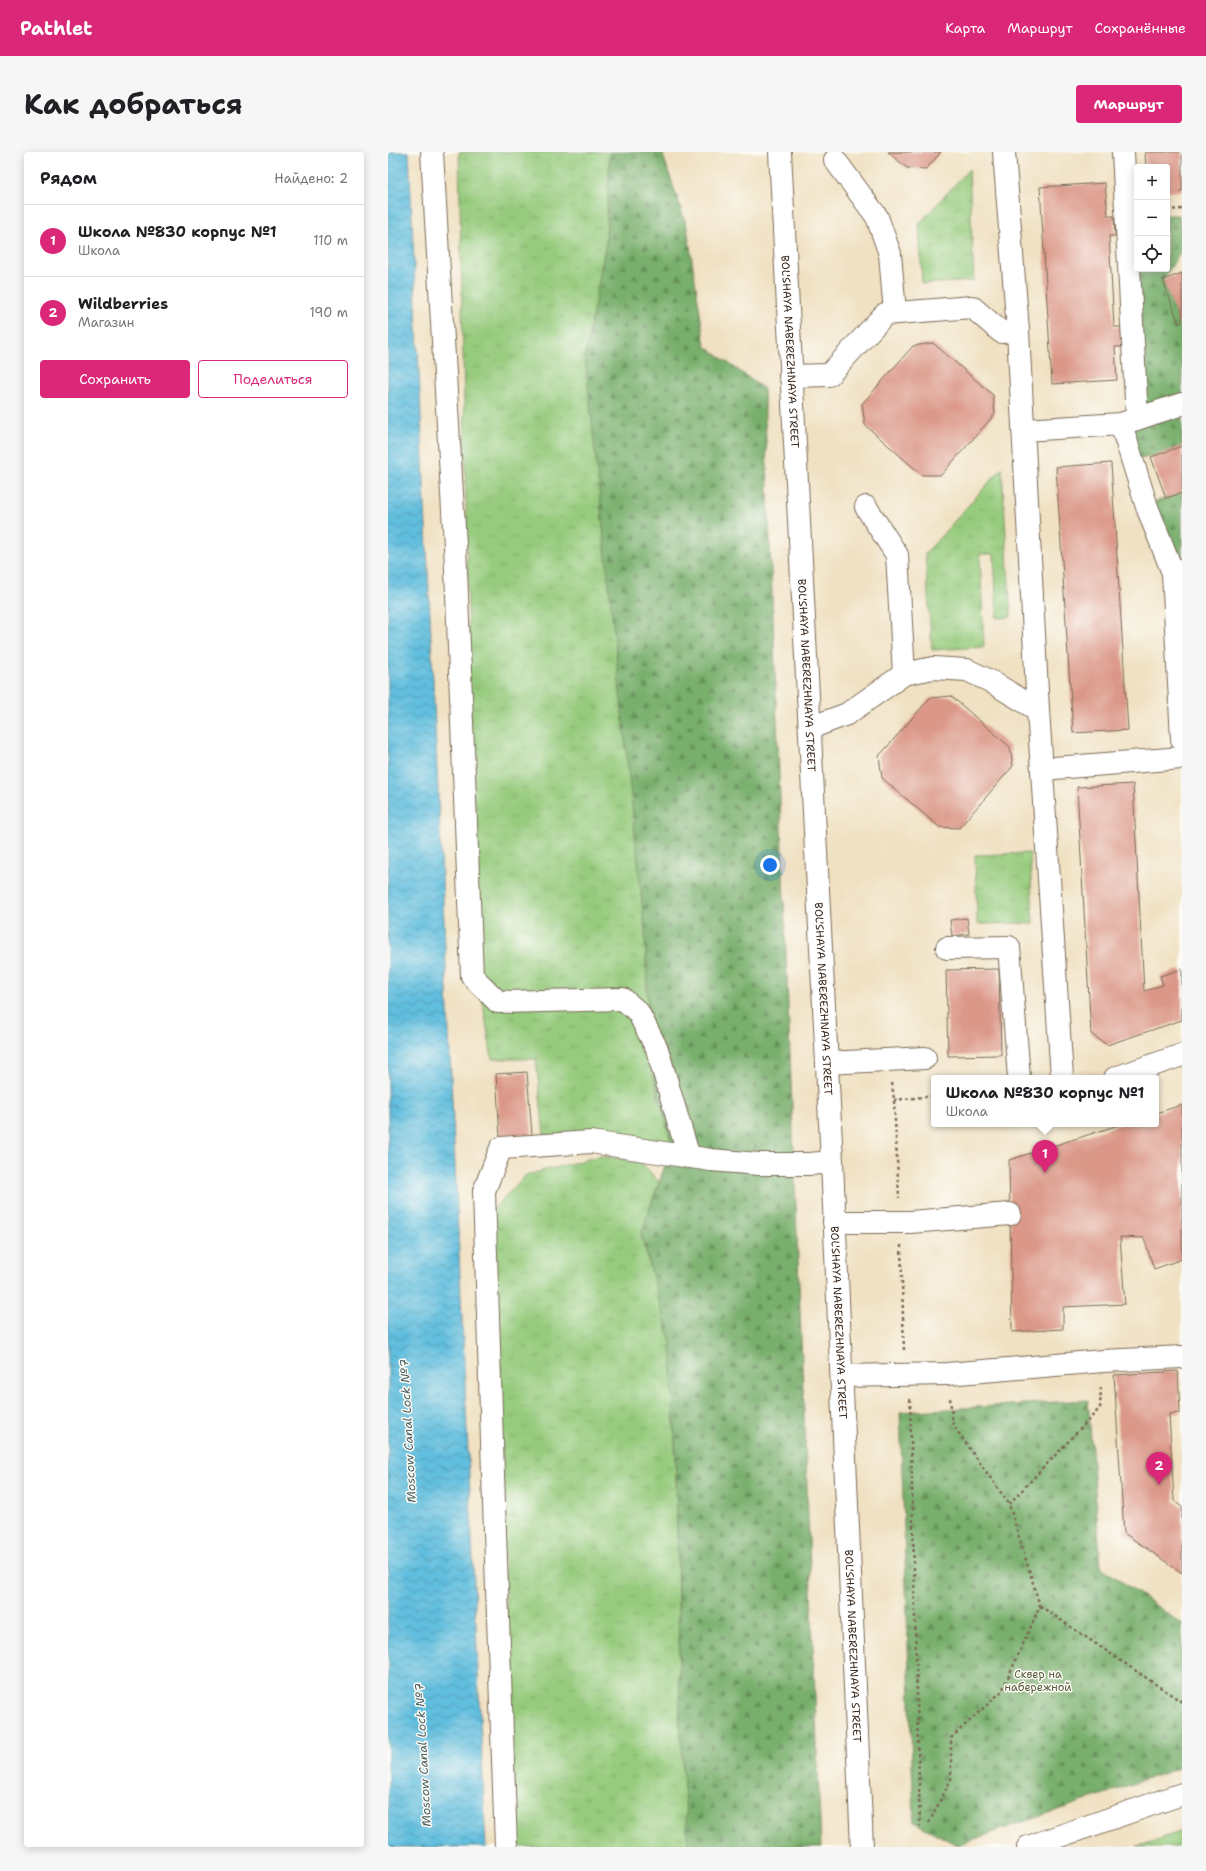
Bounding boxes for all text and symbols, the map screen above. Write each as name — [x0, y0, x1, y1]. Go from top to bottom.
text: Pathlet — [20, 16, 92, 41]
text: Карта — [945, 19, 985, 37]
text: Маршрут — [1007, 19, 1073, 37]
text: Сохранённые — [1095, 19, 1186, 37]
text: Как добраться — [24, 85, 243, 123]
button: Маршрут — [1076, 85, 1182, 123]
map controls — [1134, 164, 1170, 272]
button: + — [1134, 164, 1170, 200]
text: Рядом — [40, 167, 97, 189]
text: Найдено: 2 — [274, 170, 348, 187]
button: − — [1134, 200, 1170, 236]
text: Школа №830 корпус №1 — [78, 222, 277, 242]
text: 1 — [50, 232, 56, 249]
text: 110 m — [313, 232, 348, 249]
button: locate — [1134, 236, 1170, 272]
text: Школа — [78, 242, 120, 259]
street label: BOL'SHAYA NABEREZHNAYA STREET — [778, 255, 803, 449]
text: Wildberries — [78, 294, 168, 314]
text: 2 — [48, 304, 58, 321]
text: 190 m — [309, 304, 348, 321]
text: Магазин — [78, 314, 134, 331]
button: Сохранить — [40, 360, 190, 398]
button: Поделиться — [198, 360, 348, 398]
street label: BOL'SHAYA NABEREZHNAYA STREET — [794, 578, 819, 772]
your location — [760, 855, 780, 875]
street label: BOL'SHAYA NABEREZHNAYA STREET — [811, 902, 836, 1096]
popup — [931, 1075, 1159, 1127]
text: Школа №830 корпус №1 — [946, 1083, 1144, 1103]
text: Школа — [946, 1103, 988, 1120]
pin: 1 — [1032, 1140, 1058, 1173]
street label: BOL'SHAYA NABEREZHNAYA STREET — [827, 1226, 851, 1420]
water label: Moscow Canal Lock №7 — [396, 1359, 420, 1503]
pin: 2 — [1146, 1452, 1172, 1485]
street label: BOL'SHAYA NABEREZHNAYA STREET — [841, 1549, 865, 1743]
park label: Сквер на набережной — [1005, 1667, 1071, 1695]
water label: Moscow Canal Lock №7 — [411, 1683, 435, 1827]

